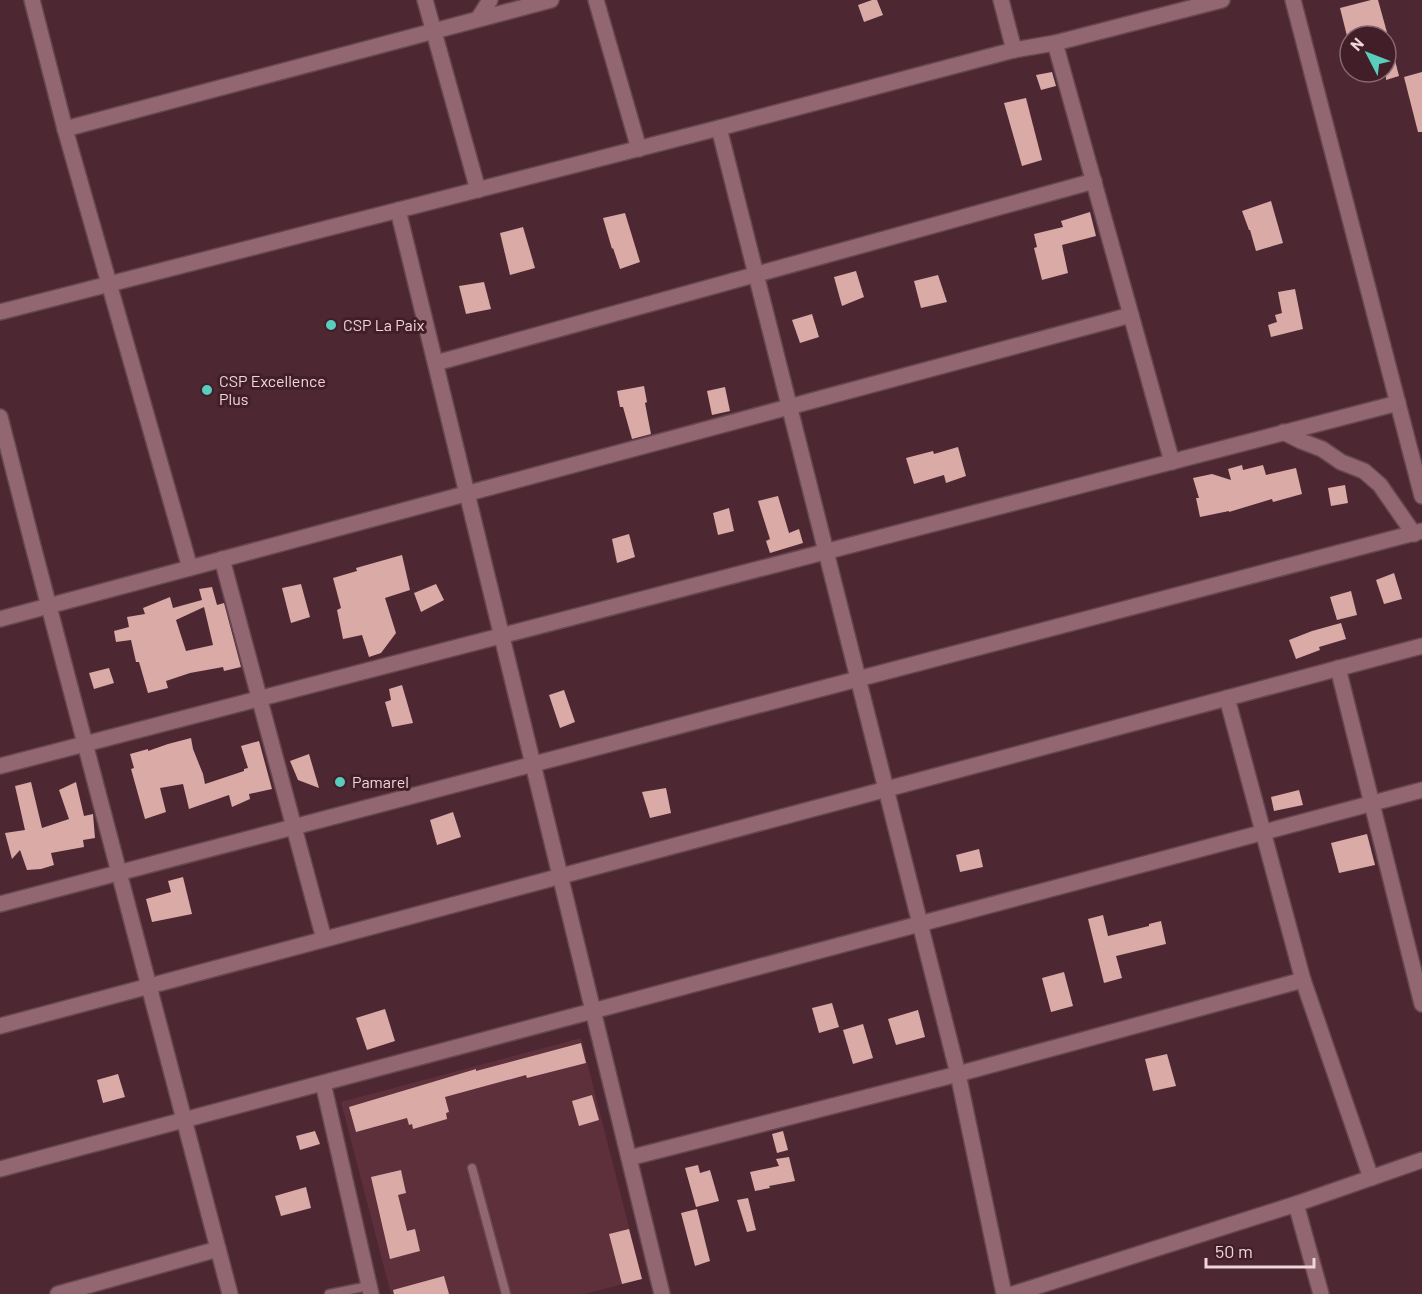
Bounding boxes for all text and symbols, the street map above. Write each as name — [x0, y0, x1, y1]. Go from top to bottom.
north arrow — [1338, 24, 1398, 84]
text: N — [1346, 33, 1367, 54]
place label: CSP La Paix — [343, 315, 425, 334]
marker: CSP La Paix — [324, 318, 338, 332]
place label: CSP Excellence Plus — [219, 371, 326, 408]
marker: CSP Excellence Plus — [200, 383, 214, 397]
place label: Pamarel — [352, 772, 409, 791]
marker: Pamarel — [333, 775, 347, 789]
scale bar — [1206, 1231, 1314, 1269]
text: 50 m — [1215, 1240, 1253, 1262]

